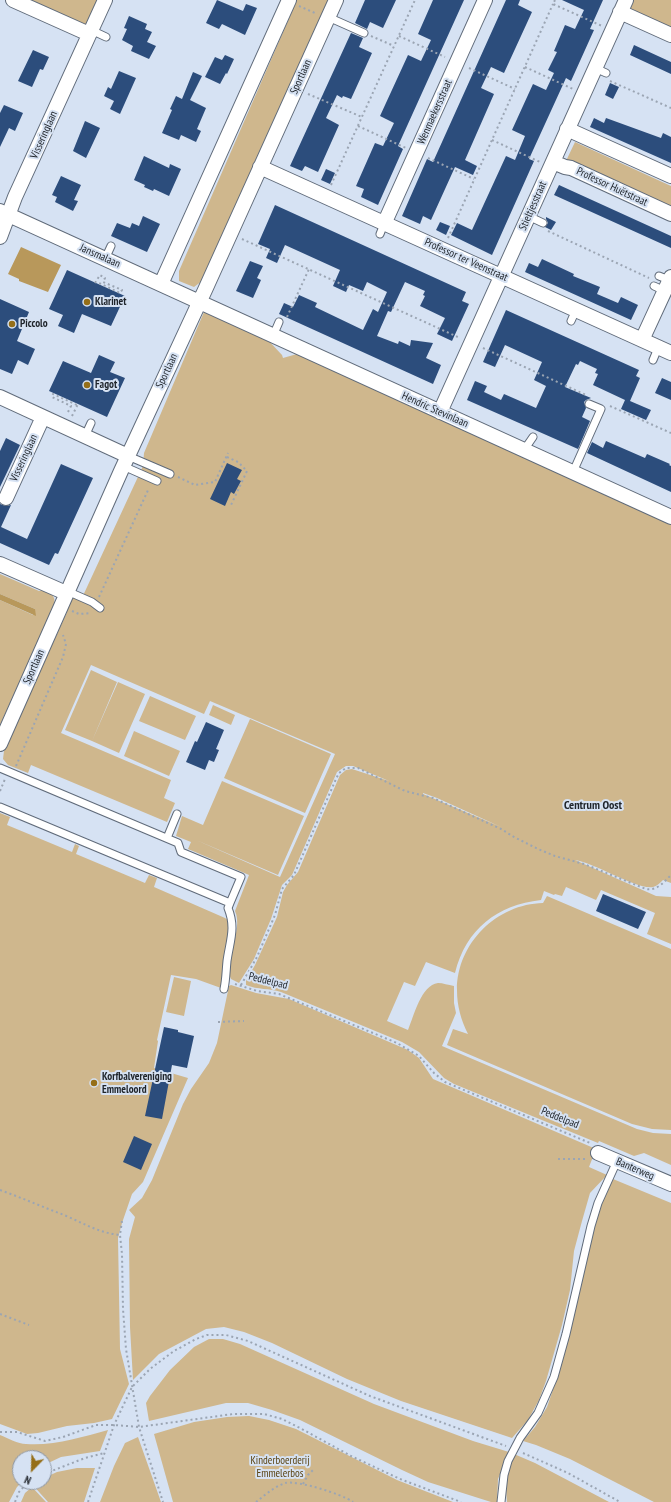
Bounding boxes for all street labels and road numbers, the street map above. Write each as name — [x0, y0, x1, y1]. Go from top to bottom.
street label: Sportlaan — [287, 58, 315, 96]
street label: Wenmaekersstraat — [415, 78, 455, 146]
street label: Visseringlaan — [28, 109, 60, 161]
street label: Professor Huëtstraat — [574, 165, 650, 209]
street label: Stieltjesstraat — [516, 179, 550, 233]
street label: Professor ter Veenstraat — [422, 236, 510, 284]
street label: Jansmalaan — [78, 241, 122, 271]
street label: Sportlaan — [153, 352, 181, 390]
street label: Hendric Stevinlaan — [400, 389, 470, 431]
street label: Visseringlaan — [7, 432, 41, 484]
street label: Sportlaan — [20, 648, 48, 686]
street label: Peddelpad — [247, 970, 289, 992]
street label: Peddelpad — [539, 1104, 581, 1132]
street label: Banterweg — [614, 1155, 656, 1183]

